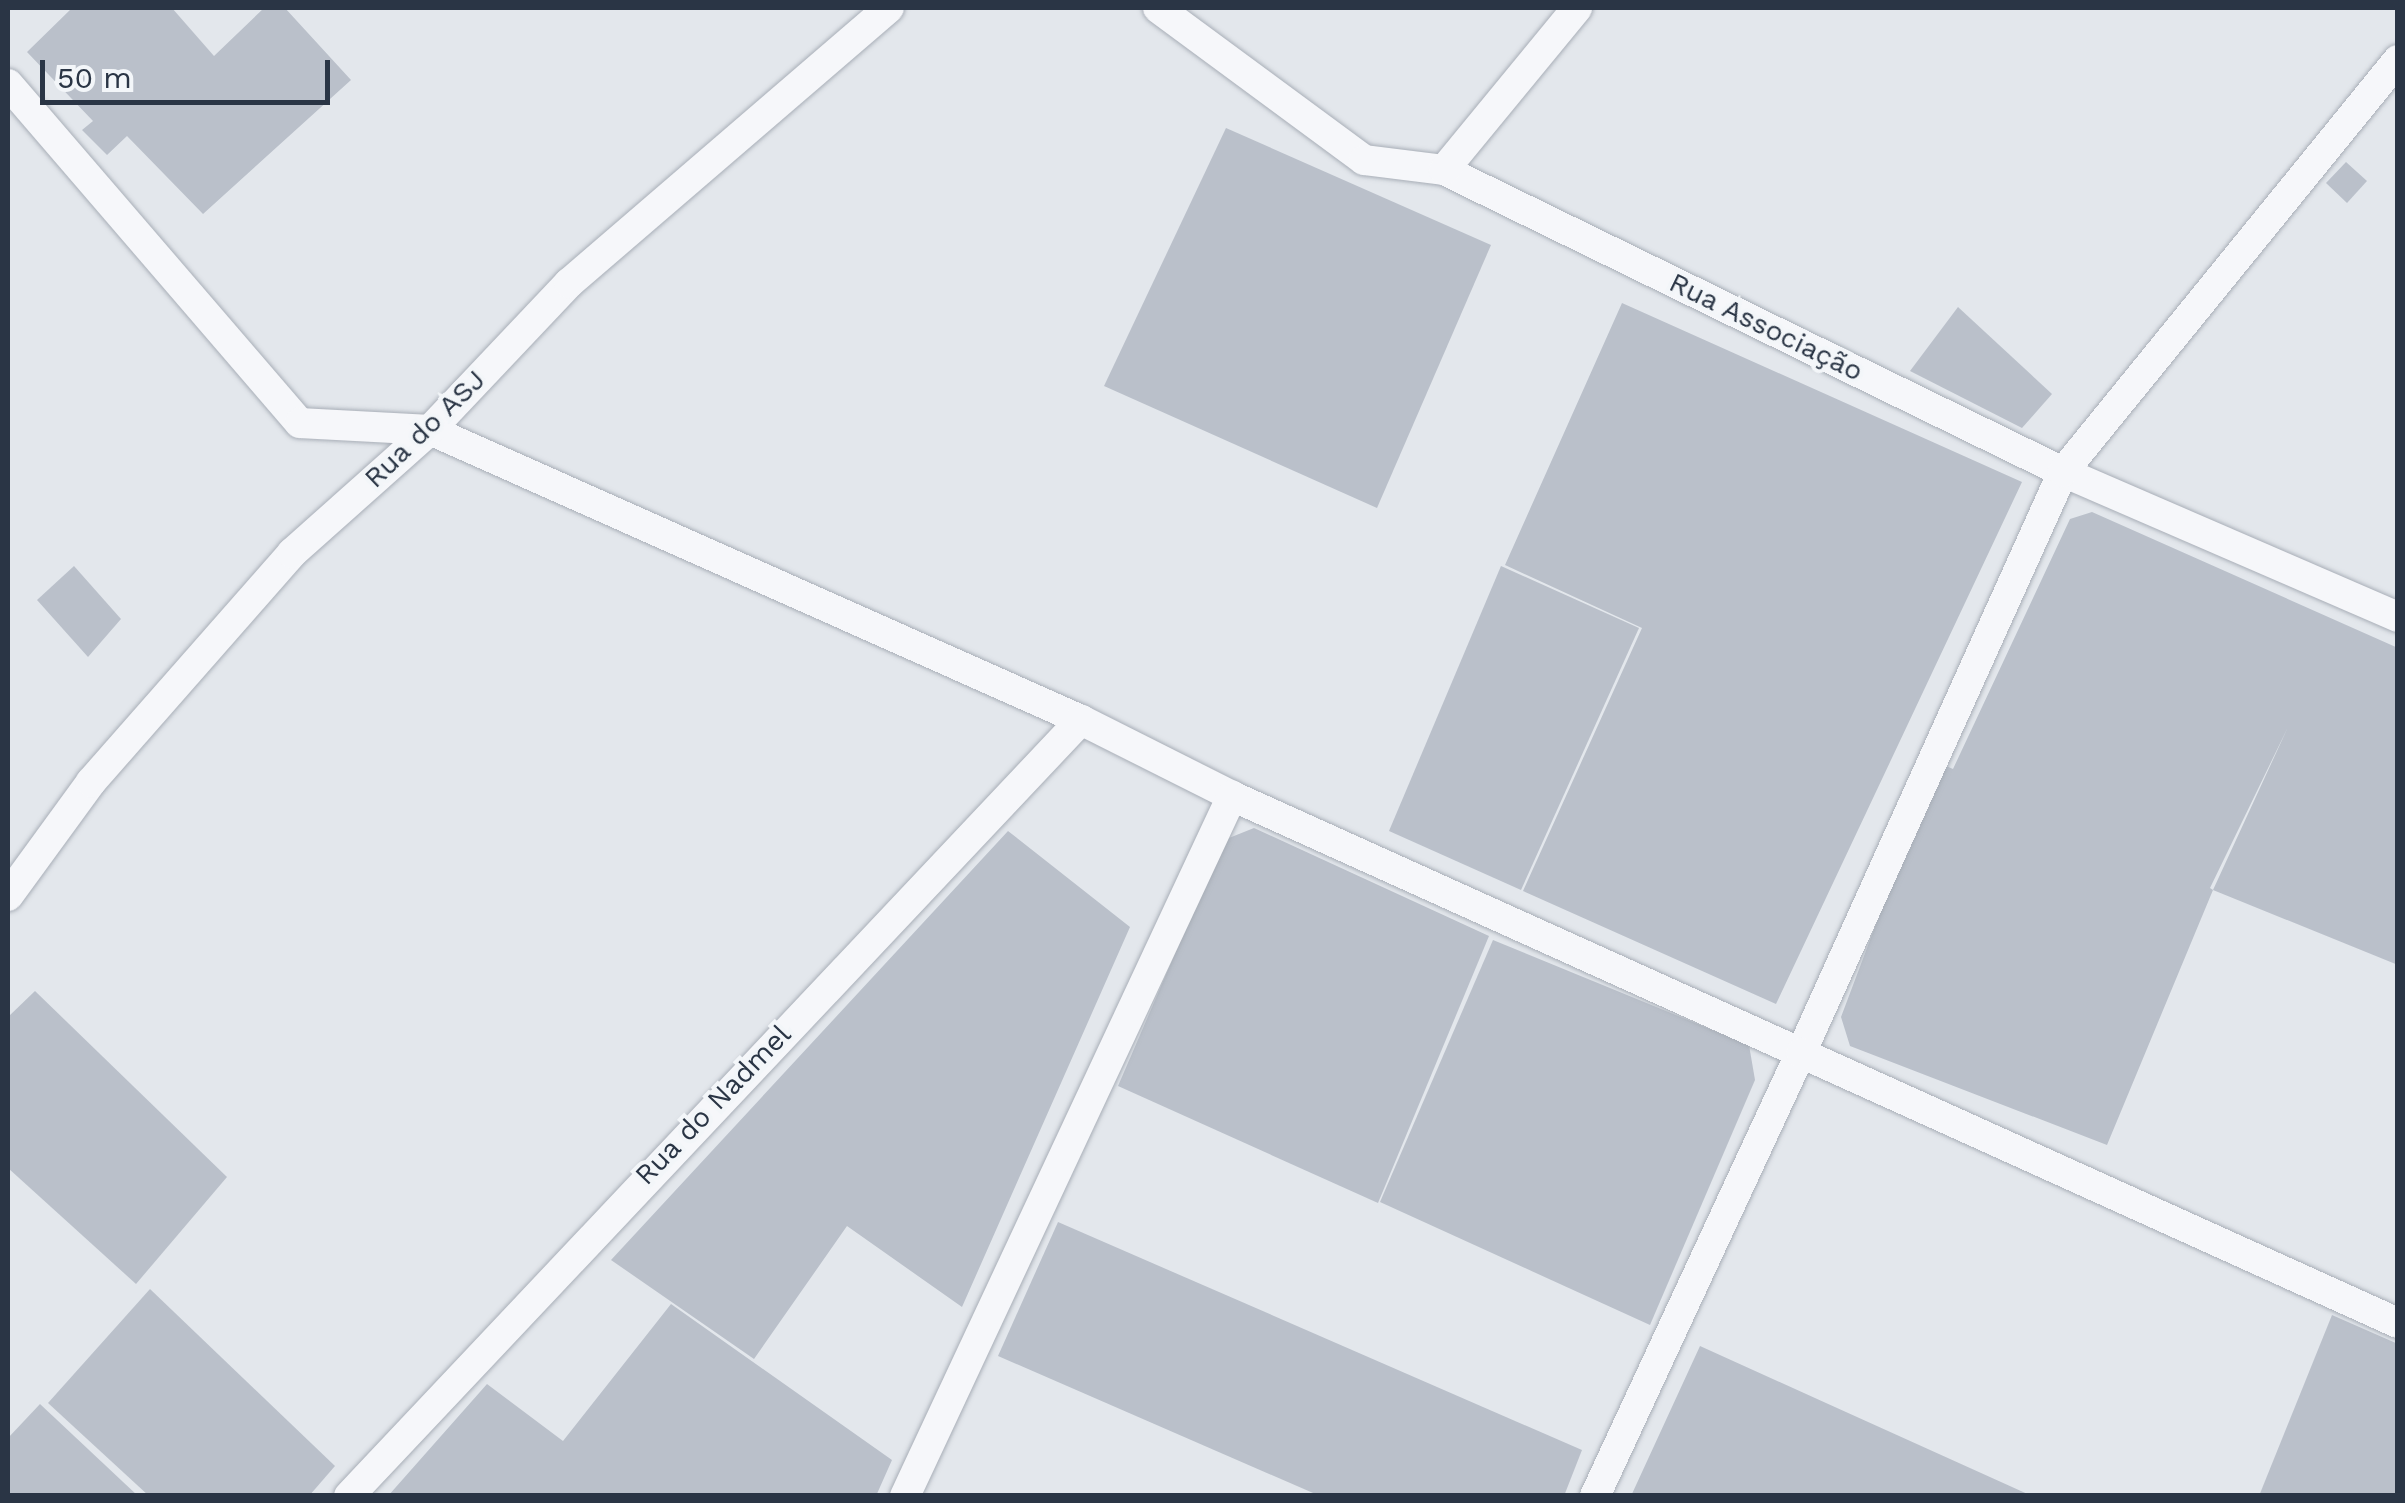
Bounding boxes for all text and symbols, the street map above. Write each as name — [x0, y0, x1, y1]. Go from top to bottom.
scale bar — [45, 40, 335, 102]
text: 50 m — [57, 60, 132, 95]
street label: Rua Associação — [1663, 265, 1869, 389]
street label: Rua do ASJ — [357, 362, 493, 496]
street label: Rua do Nadmel — [628, 1018, 798, 1192]

